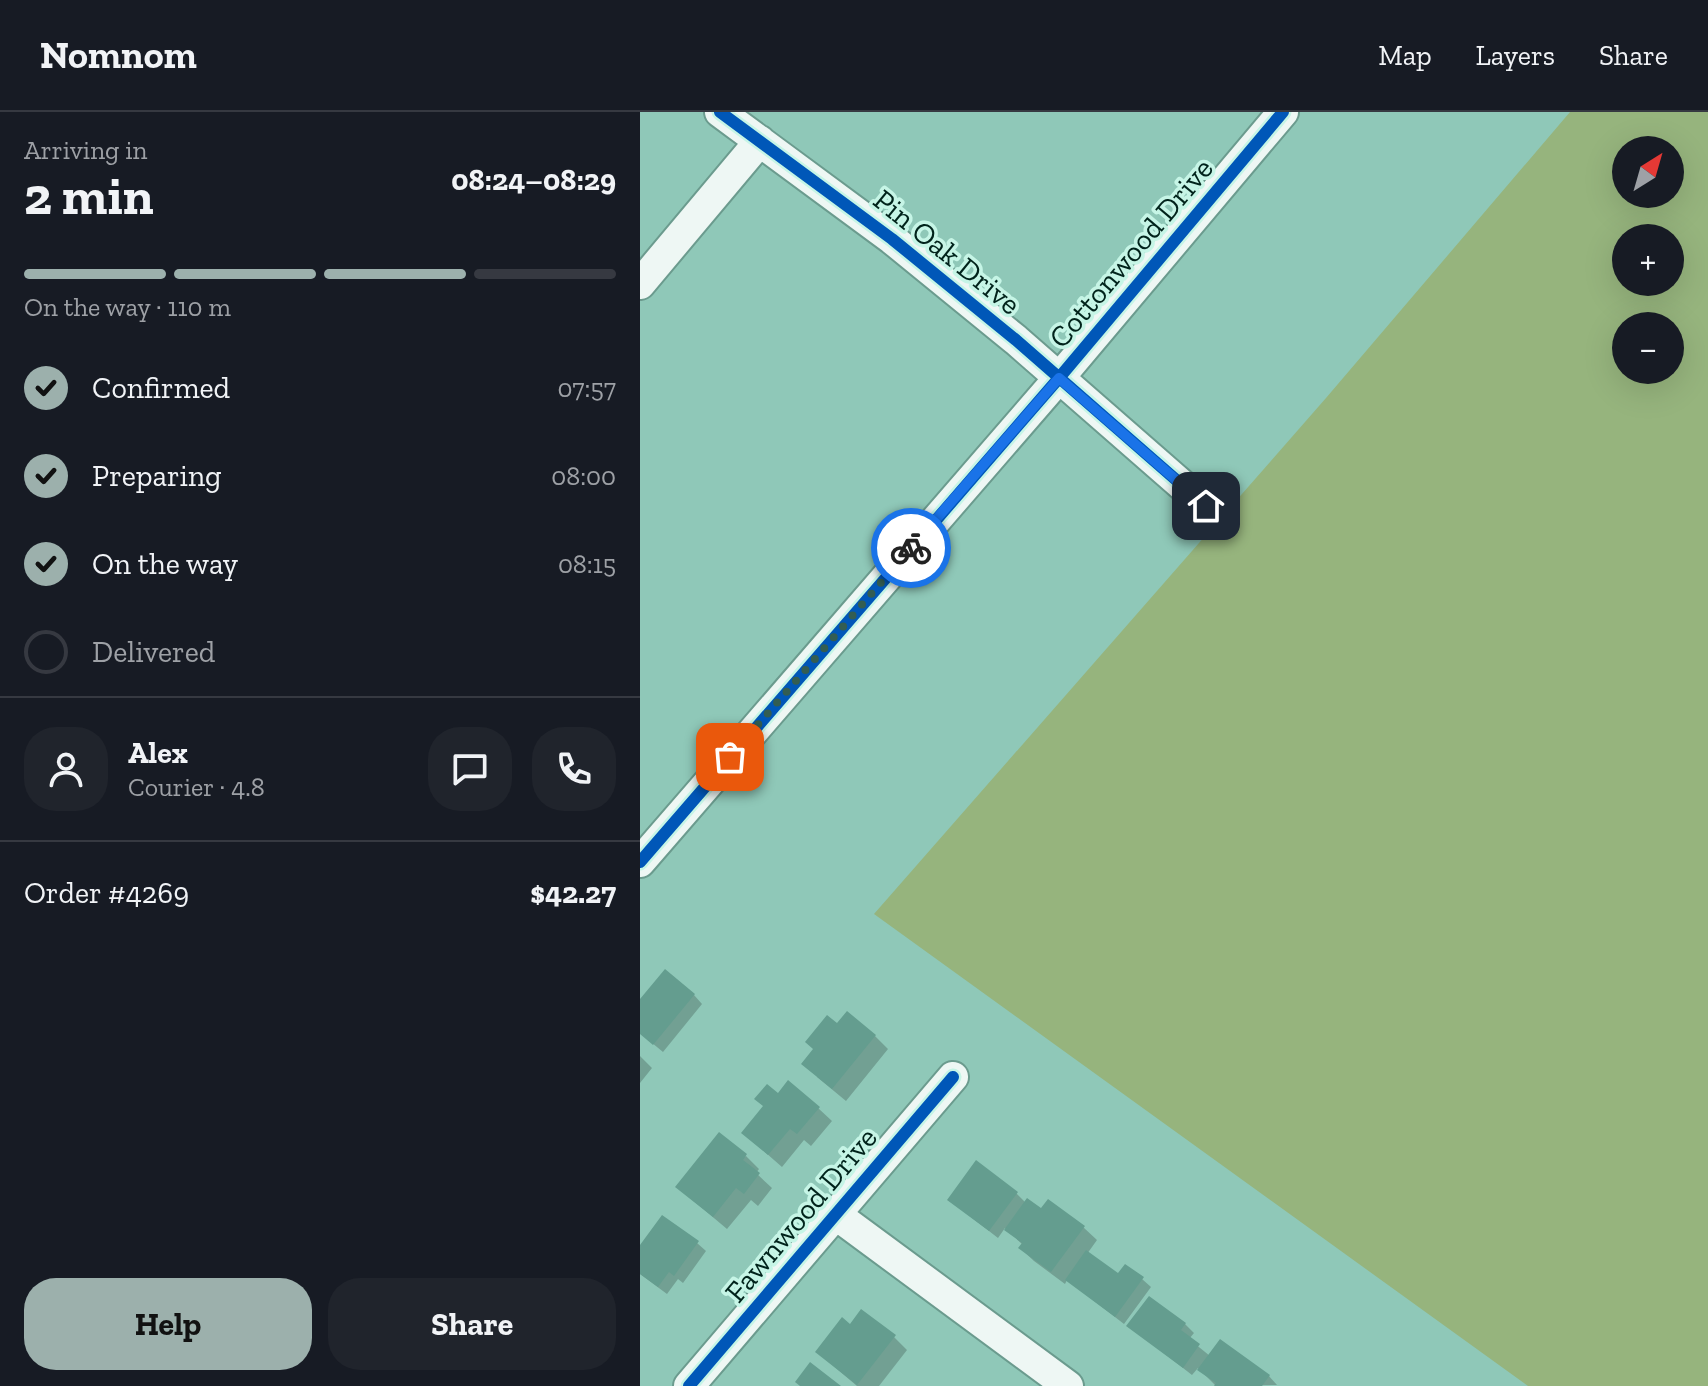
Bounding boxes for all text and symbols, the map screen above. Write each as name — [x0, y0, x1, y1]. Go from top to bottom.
text: Nomnom — [40, 32, 197, 78]
text: Map — [1378, 39, 1432, 72]
text: Layers — [1476, 39, 1555, 72]
text: Share — [1599, 39, 1668, 72]
text: Arriving in — [24, 134, 147, 166]
north arrow — [1612, 136, 1684, 208]
map controls — [1612, 136, 1684, 384]
street label: Cottonwood Drive — [1041, 151, 1221, 355]
text: 08:24–08:29 — [451, 162, 616, 198]
text: 2 min — [24, 165, 154, 227]
street label: Pin Oak Drive — [866, 182, 1028, 322]
button: + — [1612, 224, 1684, 296]
text: On the way · 110 m — [24, 291, 231, 323]
button: − — [1612, 312, 1684, 384]
icon: check — [24, 366, 68, 410]
text: Confirmed — [92, 370, 230, 406]
text: 07:57 — [557, 372, 616, 404]
icon: check — [24, 454, 68, 498]
text: Preparing — [92, 458, 222, 494]
text: 08:00 — [551, 460, 616, 492]
pin — [1172, 472, 1240, 540]
icon: home — [1184, 484, 1228, 528]
courier — [871, 508, 951, 588]
icon: bike — [889, 526, 933, 570]
icon: check — [24, 542, 68, 586]
text: On the way — [92, 546, 238, 582]
text: 08:15 — [558, 548, 616, 580]
text: Delivered — [92, 634, 215, 670]
pin — [696, 723, 764, 791]
button: person — [24, 727, 108, 811]
button: chat — [428, 727, 512, 811]
button: phone — [532, 727, 616, 811]
text: Alex — [128, 735, 188, 771]
icon: bag — [708, 735, 752, 779]
text: Courier · 4.8 — [128, 771, 265, 803]
text: Order #4269 — [24, 875, 189, 911]
text: $42.27 — [530, 875, 616, 911]
street label: Fawnwood Drive — [717, 1120, 885, 1310]
button: Help — [24, 1278, 312, 1370]
button: Share — [328, 1278, 616, 1370]

